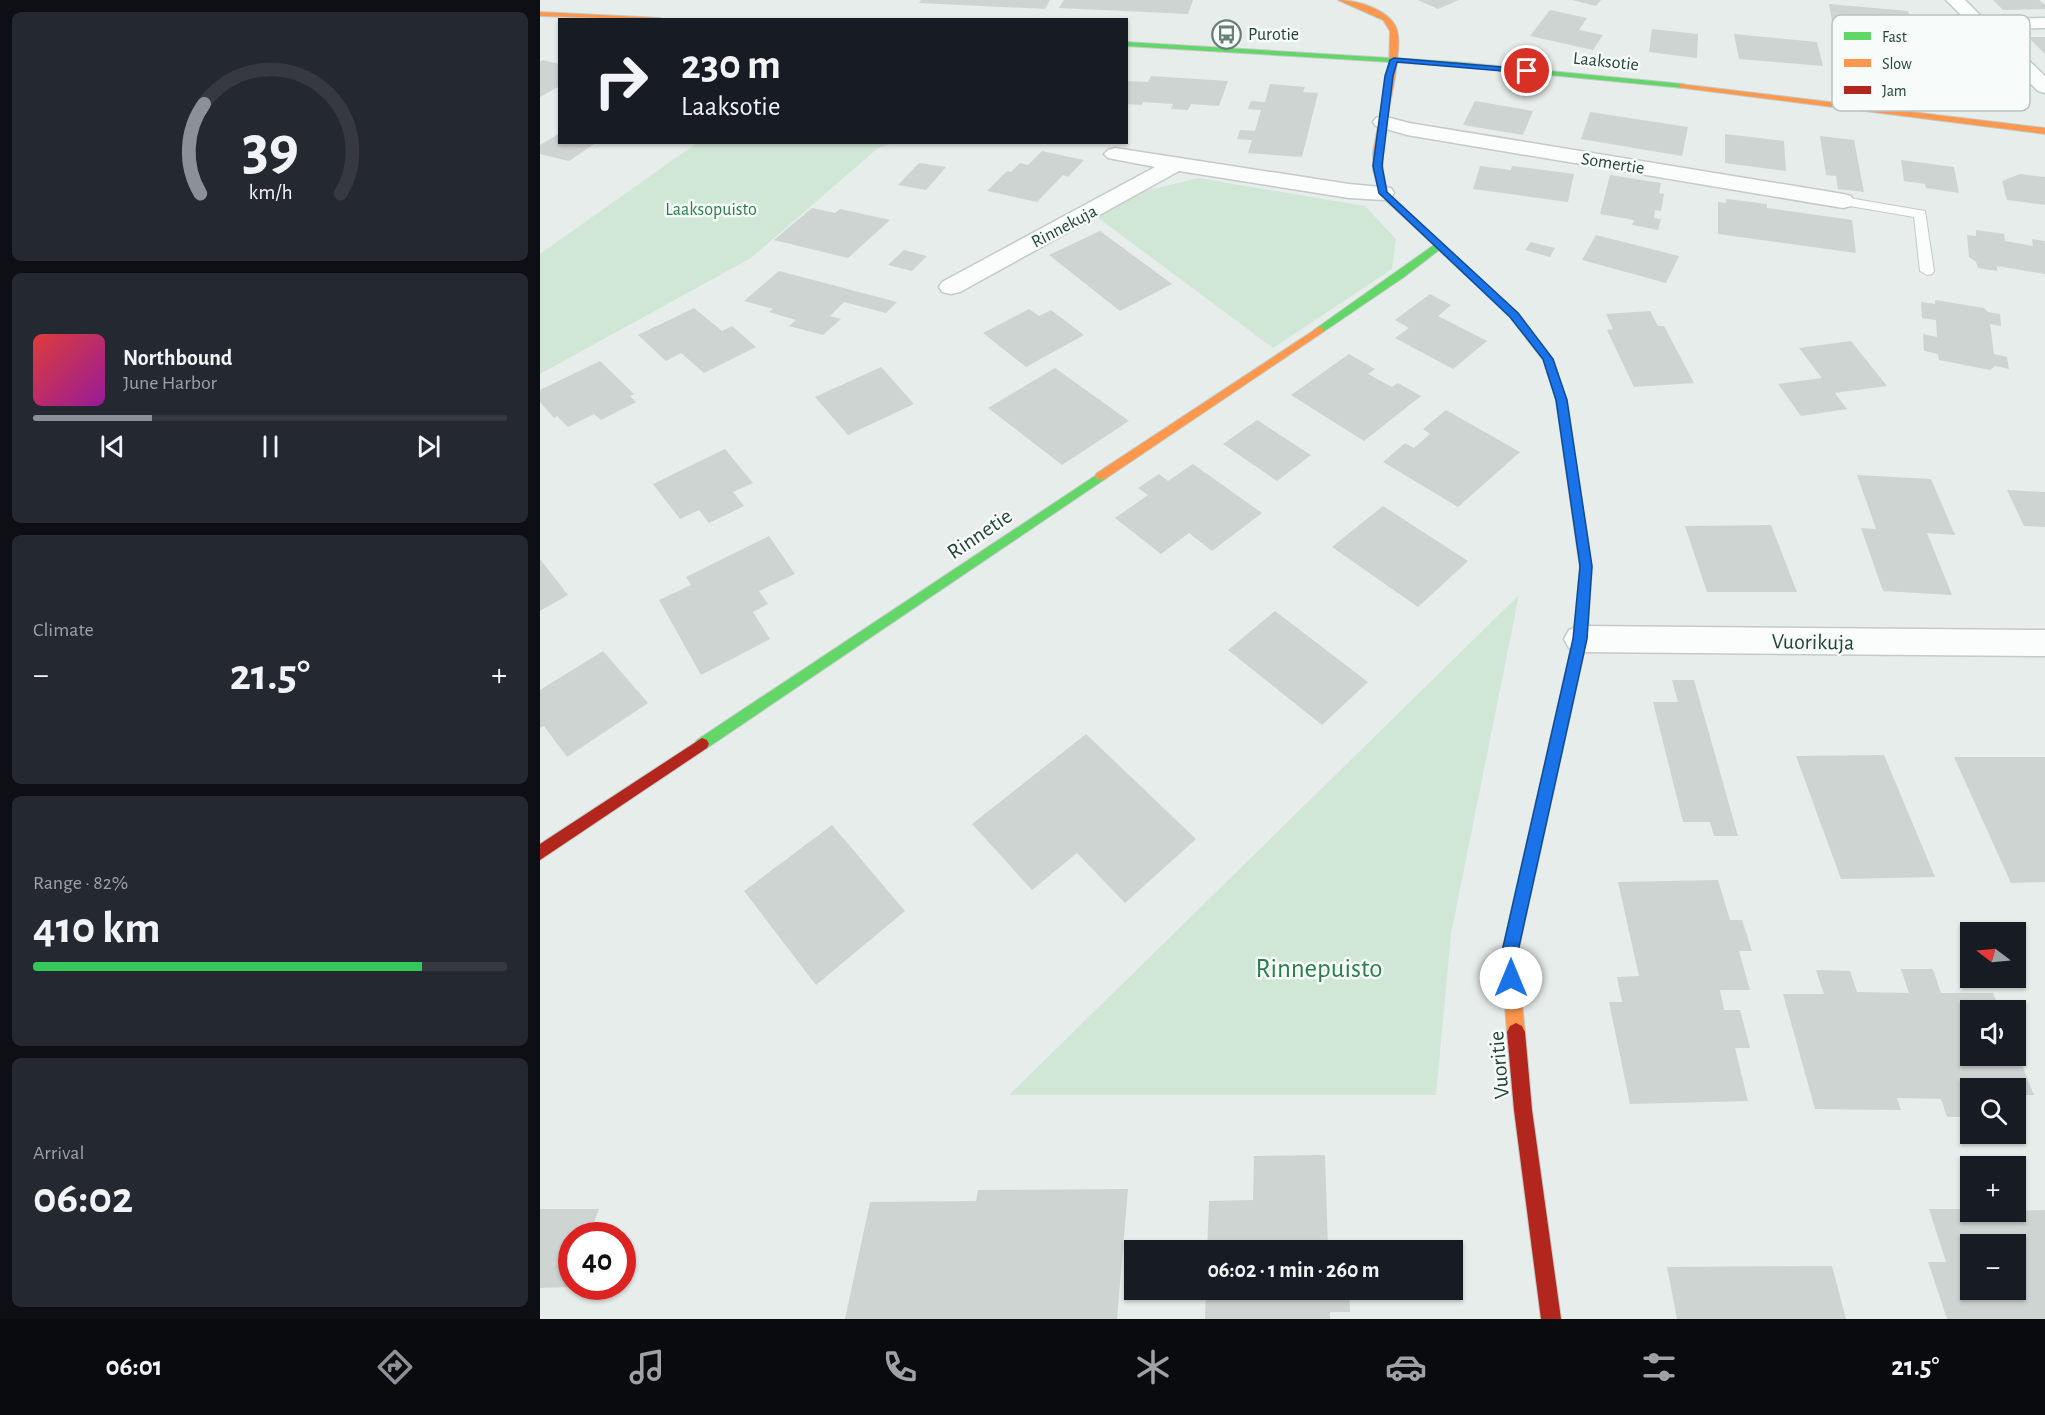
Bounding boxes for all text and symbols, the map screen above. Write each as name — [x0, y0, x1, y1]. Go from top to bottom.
legend — [1832, 15, 2030, 111]
bus stop icon: Purotie — [1211, 18, 1243, 50]
place label: Purotie — [1248, 26, 1299, 44]
text: Fast — [1882, 29, 1907, 45]
icon: right — [582, 42, 660, 120]
text: 230 m — [681, 44, 781, 86]
pin — [1501, 45, 1552, 96]
street label: Laaksotie — [1572, 50, 1640, 74]
icon: arrive — [1510, 54, 1543, 87]
text: Slow — [1882, 56, 1912, 72]
text: Jam — [1882, 83, 1907, 99]
text: Laaksotie — [681, 93, 780, 120]
text: 39 — [241, 118, 299, 180]
street label: Somertie — [1580, 150, 1646, 178]
text: km/h — [248, 182, 292, 203]
park label: Laaksopuisto — [665, 201, 757, 219]
street label: Rinnekuja — [1029, 202, 1100, 252]
text: Northbound — [123, 347, 232, 369]
text: June Harbor — [123, 373, 217, 393]
icon: previous — [96, 430, 129, 463]
icon: pause — [254, 430, 287, 463]
icon: next — [412, 430, 445, 463]
street label: Rinnetie — [943, 504, 1016, 563]
text: Climate — [33, 620, 94, 640]
street label: Vuorikuja — [1771, 630, 1855, 654]
text: 21.5° — [230, 653, 310, 698]
text: − — [33, 659, 49, 692]
text: + — [491, 659, 507, 692]
text: Range · 82% — [33, 873, 128, 893]
text: 410 km — [33, 906, 161, 951]
north arrow — [1960, 922, 2026, 988]
map controls — [1960, 922, 2026, 1300]
position arrow — [1479, 946, 1543, 1010]
park label: Rinnepuisto — [1255, 955, 1383, 982]
button: sound — [1960, 1000, 2026, 1066]
street label: Vuoritie — [1485, 1030, 1513, 1100]
button: search — [1960, 1078, 2026, 1144]
text: Arrival — [33, 1143, 84, 1163]
button: + — [1960, 1156, 2026, 1222]
text: 06:02 — [33, 1176, 133, 1221]
speed limit sign: 40 — [558, 1222, 636, 1300]
button: − — [1960, 1234, 2026, 1300]
text: 06:02 · 1 min · 260 m — [1207, 1259, 1380, 1281]
icon: directions — [374, 1346, 416, 1388]
icon: music — [626, 1346, 668, 1388]
icon: phone — [879, 1346, 921, 1388]
icon: climate — [1132, 1346, 1174, 1388]
icon: car — [1385, 1346, 1427, 1388]
icon: filters — [1638, 1346, 1680, 1388]
text: 06:01 — [105, 1353, 163, 1380]
text: 21.5° — [1891, 1353, 1939, 1380]

